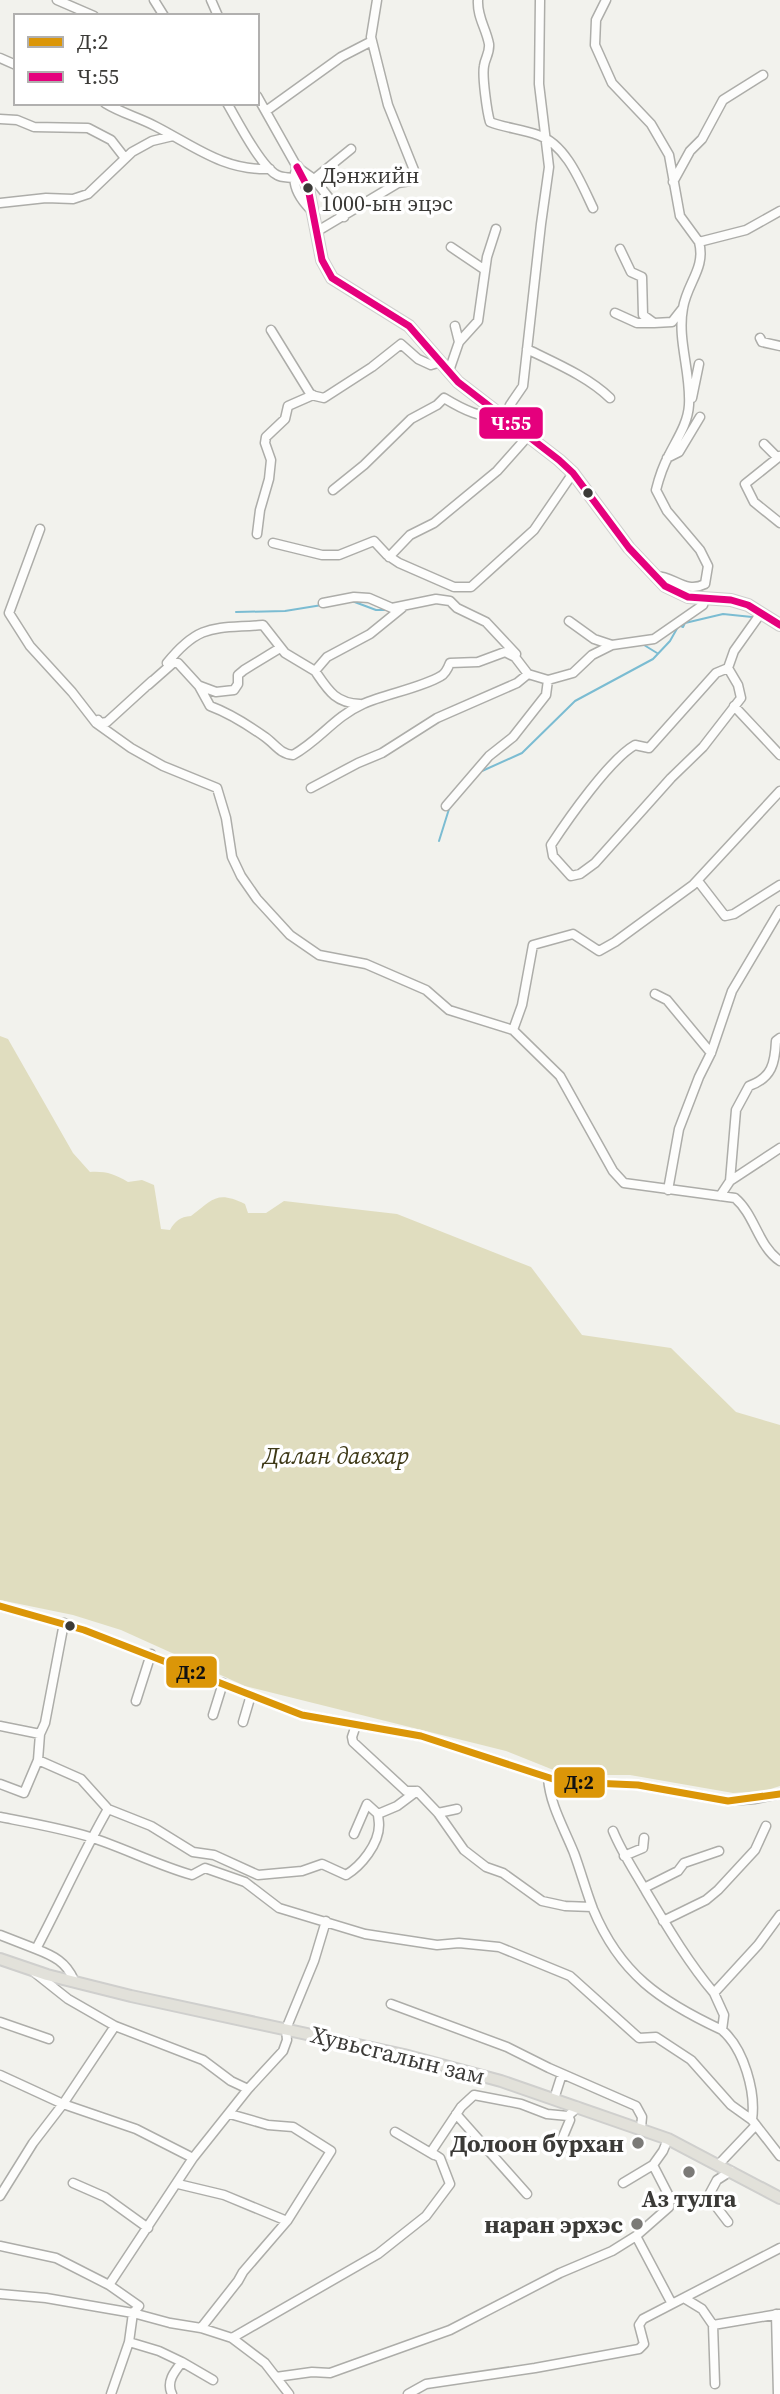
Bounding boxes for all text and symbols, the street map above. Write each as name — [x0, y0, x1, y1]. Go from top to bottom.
legend — [14, 14, 259, 105]
text: Д:2 — [77, 27, 108, 56]
text: Ч:55 — [77, 62, 119, 91]
place label: Дэнжийн 1000-ын эцэс — [321, 160, 453, 218]
marker: Дэнжийн 1000-ын эцэс — [301, 181, 315, 195]
line badge: Ч:55 — [478, 406, 544, 440]
text: Ч:55 — [491, 410, 531, 436]
unlabelled marker — [581, 486, 595, 500]
park label: Далан давхар — [261, 1439, 409, 1472]
unlabelled marker — [63, 1619, 77, 1633]
line badge: Д:2 — [165, 1655, 218, 1689]
text: Д:2 — [176, 1659, 206, 1685]
line badge: Д:2 — [553, 1766, 606, 1799]
text: Д:2 — [564, 1769, 594, 1795]
street label: Хувьсгалын зам — [307, 2017, 489, 2093]
place label: Долоон бурхан — [450, 2127, 624, 2160]
marker: Долоон бурхан — [630, 2135, 646, 2151]
marker: Аз тулга — [681, 2164, 697, 2180]
place label: Аз тулга — [642, 2182, 737, 2215]
place label: наран эрхэс — [484, 2208, 623, 2241]
marker: наран эрхэс — [629, 2216, 645, 2232]

